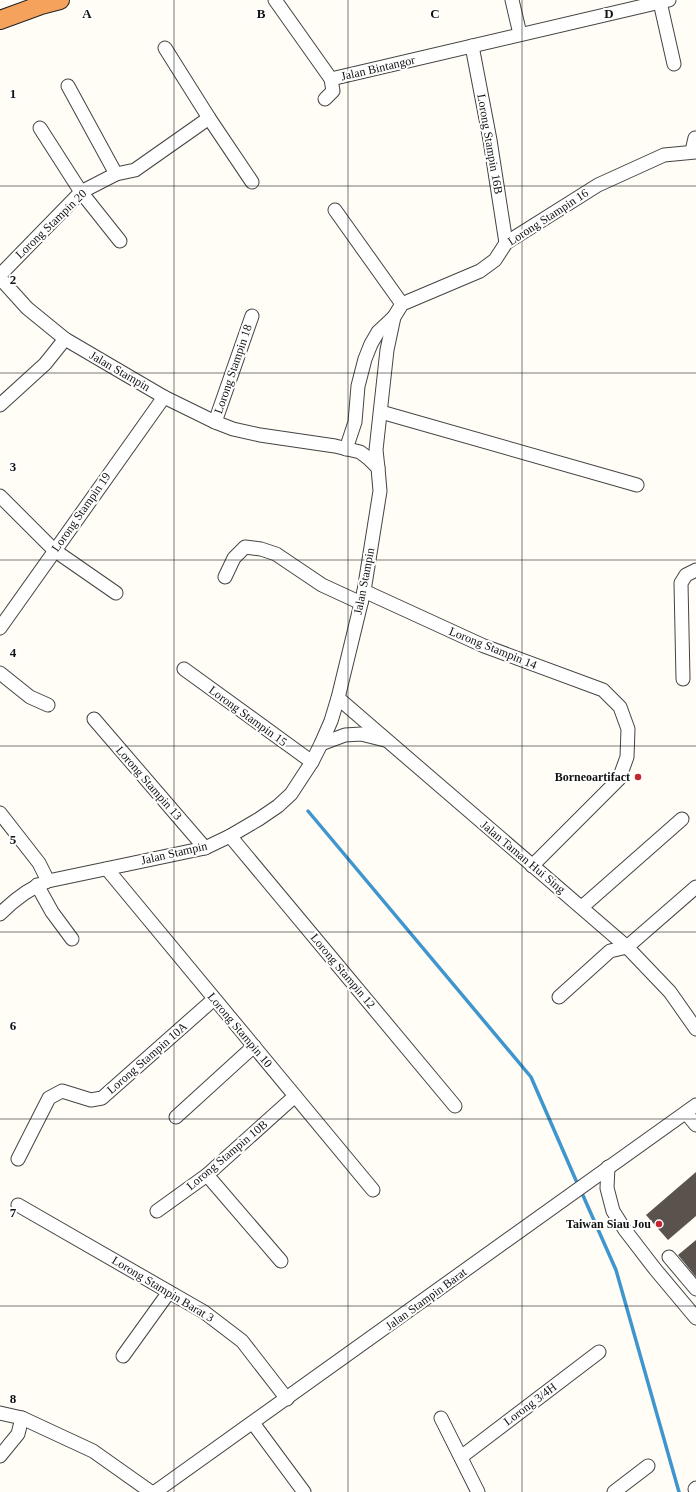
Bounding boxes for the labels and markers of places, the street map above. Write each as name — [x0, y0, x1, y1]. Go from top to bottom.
place label: Borneoartifact — [555, 770, 630, 784]
marker: Borneoartifact — [633, 772, 643, 782]
place label: Taiwan Siau Jou — [566, 1217, 651, 1231]
marker: Taiwan Siau Jou — [654, 1219, 664, 1229]

